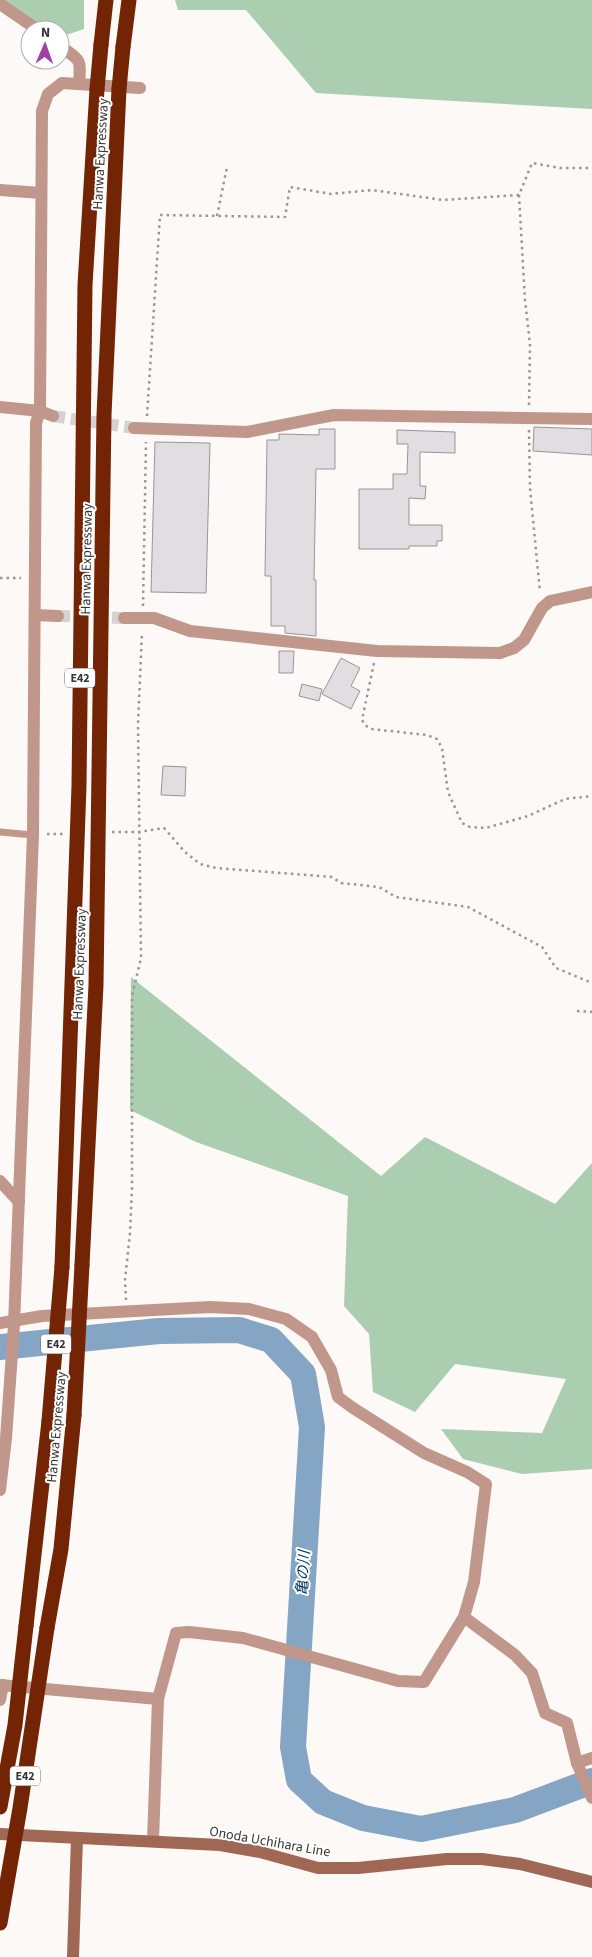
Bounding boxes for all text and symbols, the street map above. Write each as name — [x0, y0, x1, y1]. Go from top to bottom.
north arrow — [20, 20, 70, 70]
text: N — [40, 23, 50, 43]
street label: Hanwa Expressway — [88, 97, 114, 210]
street label: Hanwa Expressway — [76, 503, 98, 615]
road number: E42 — [65, 668, 95, 688]
street label: Hanwa Expressway — [68, 908, 92, 1020]
road number: E42 — [41, 1335, 71, 1354]
street label: Hanwa Expressway — [42, 1370, 72, 1483]
water label: 亀の川 — [292, 1548, 315, 1596]
road number: E42 — [10, 1766, 40, 1785]
street label: Onoda Uchihara Line — [208, 1821, 332, 1862]

